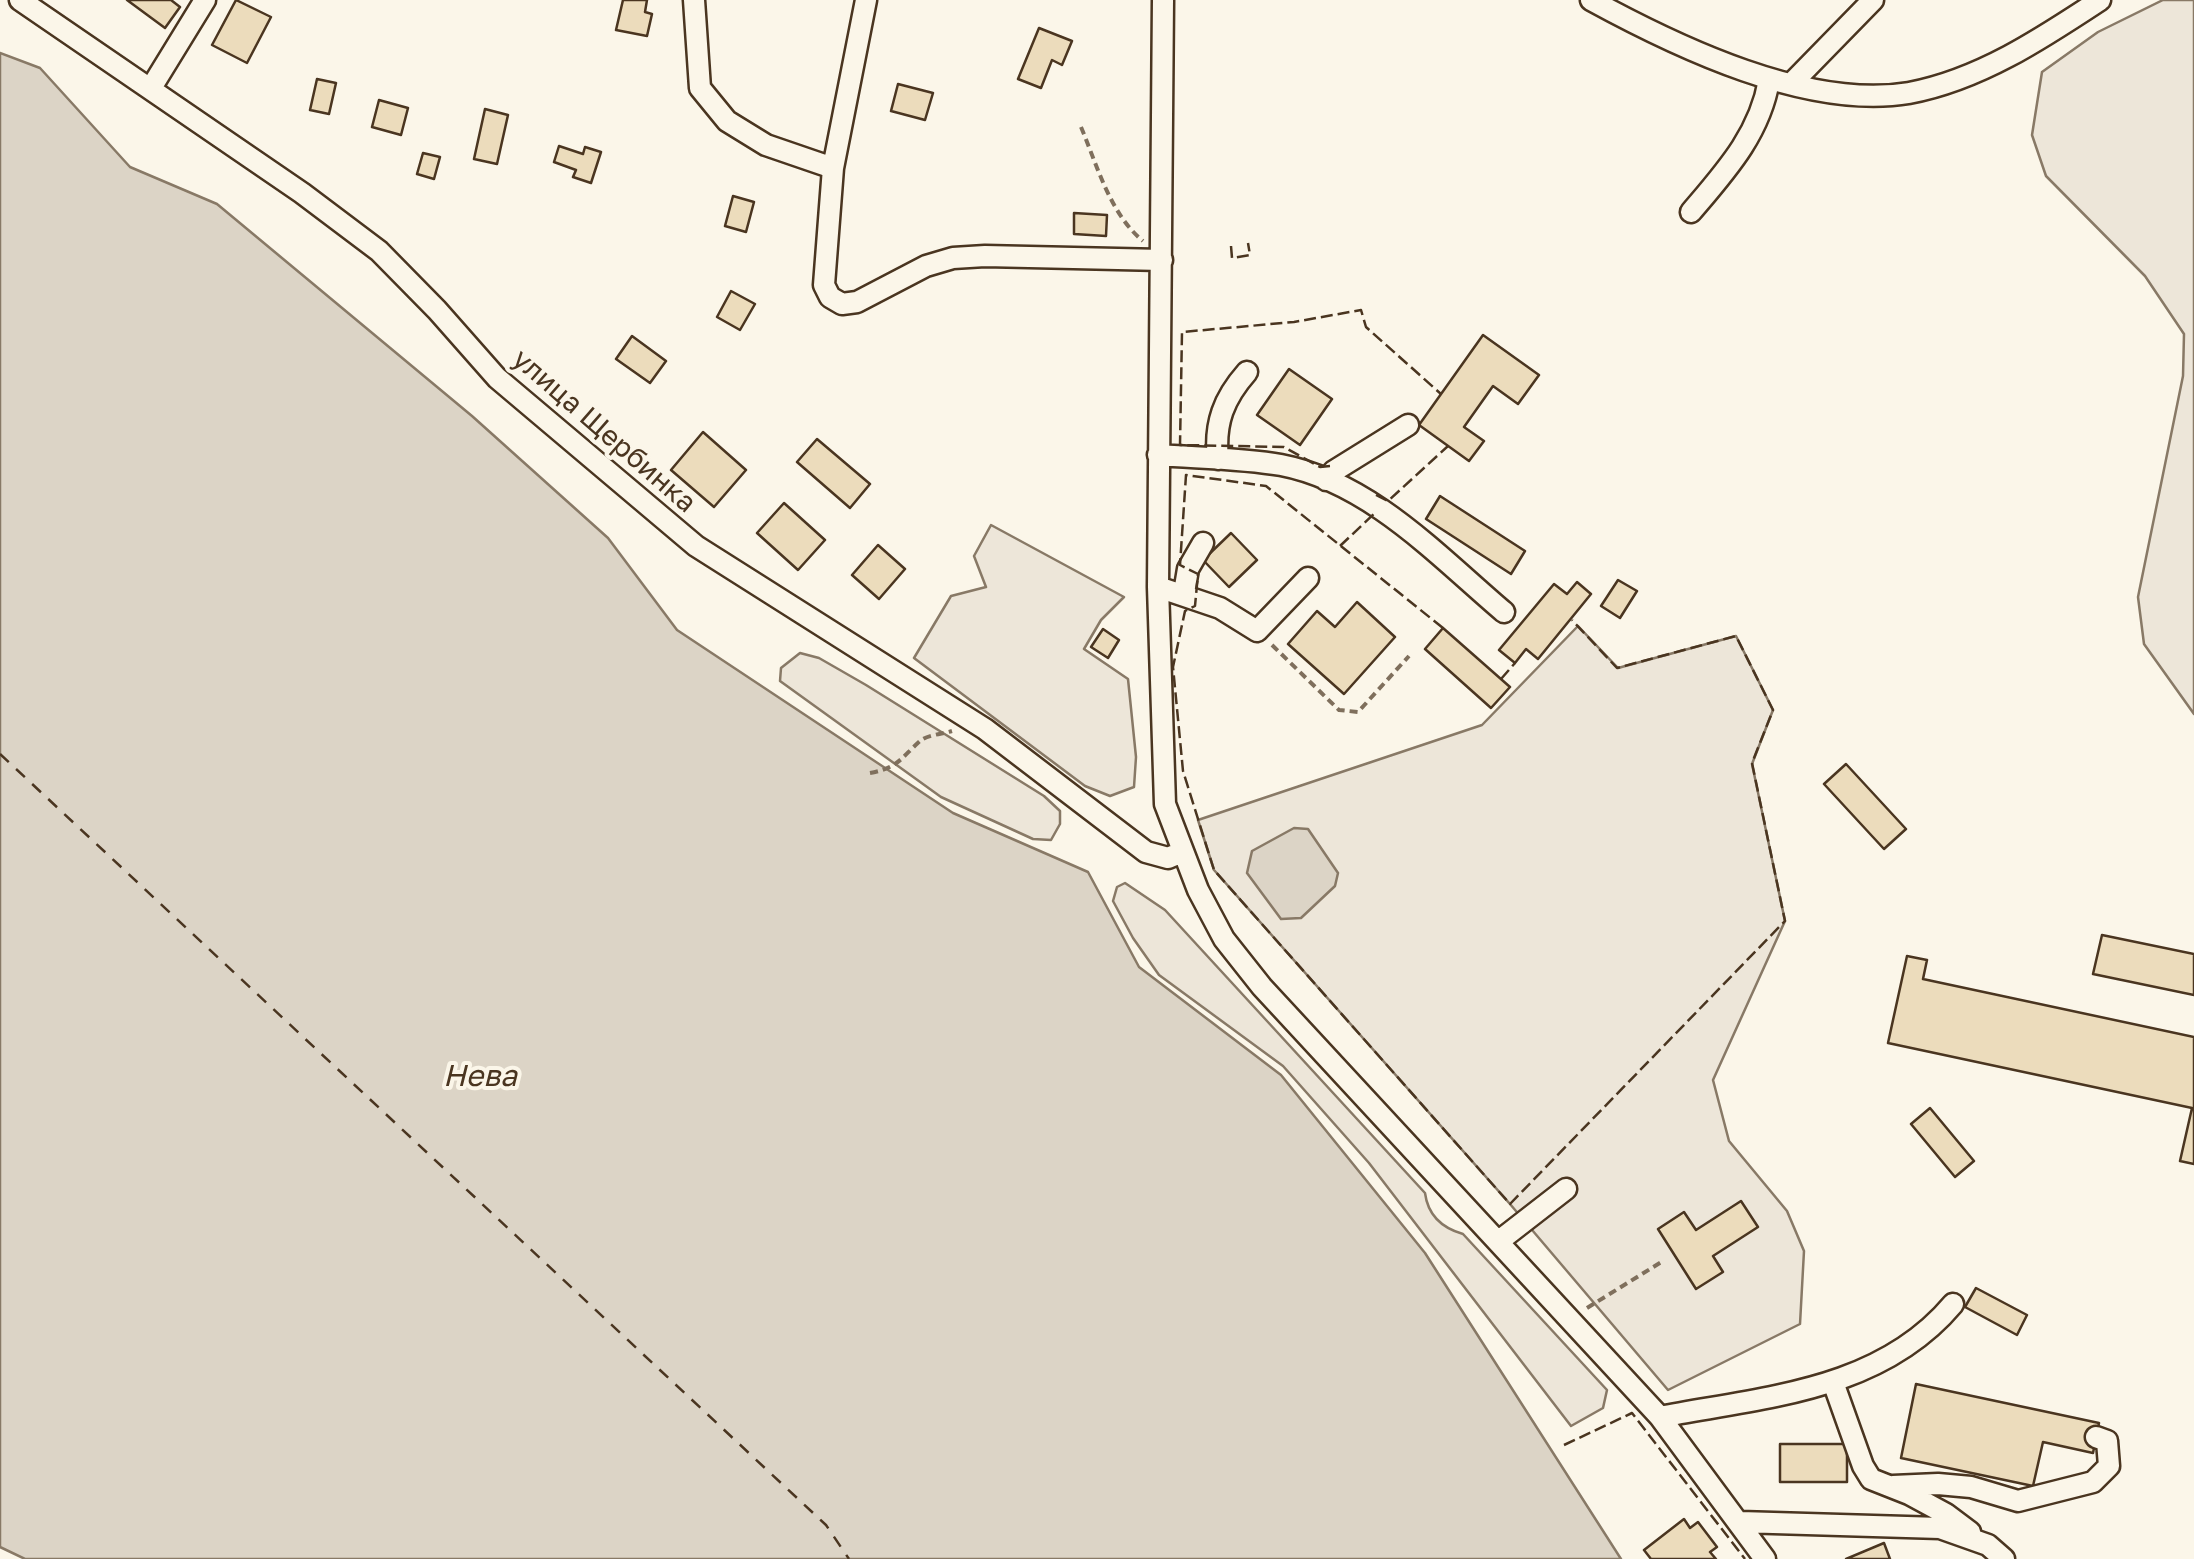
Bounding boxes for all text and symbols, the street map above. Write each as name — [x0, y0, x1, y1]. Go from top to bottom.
street label: улица Щербинка — [505, 342, 703, 520]
water label: Нева — [443, 1058, 517, 1094]

